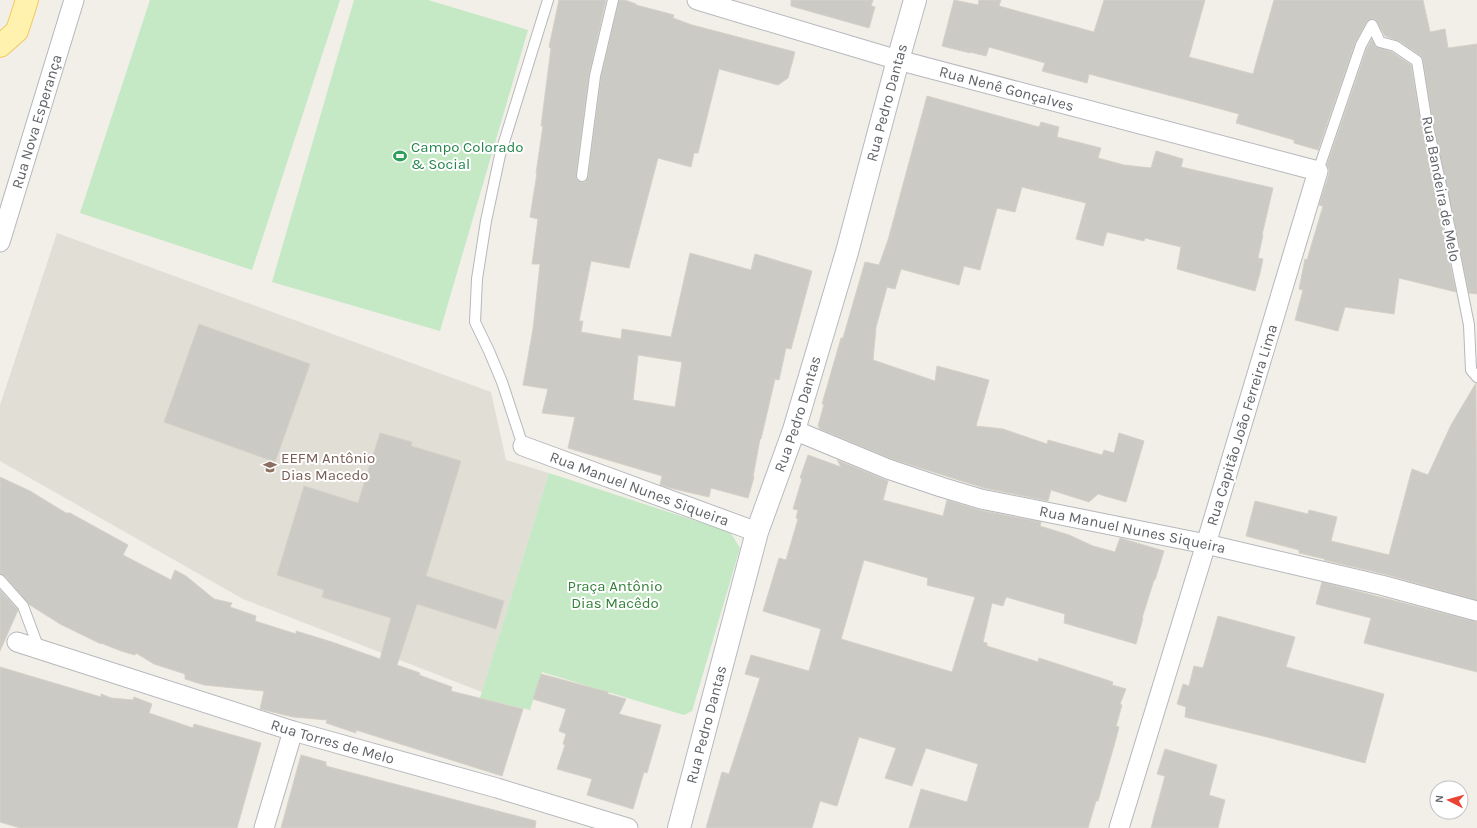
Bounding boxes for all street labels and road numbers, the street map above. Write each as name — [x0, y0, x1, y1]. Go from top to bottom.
street label: Rua Pedro Dantas — [862, 42, 911, 163]
street label: Rua Nova Esperança — [8, 52, 66, 191]
street label: Rua Nenê Gonçalves — [937, 62, 1076, 115]
street label: Rua Bandeira de Melo — [1418, 115, 1464, 263]
street label: Rua Capitão João Ferreira Lima — [1203, 322, 1281, 528]
street label: Rua Pedro Dantas — [770, 354, 825, 475]
street label: Rua Manuel Nunes Siqueira — [547, 448, 731, 530]
street label: Rua Manuel Nunes Siqueira — [1038, 502, 1227, 557]
street label: Rua Pedro Dantas — [682, 664, 730, 785]
street label: Rua Torres de Melo — [269, 715, 396, 768]

